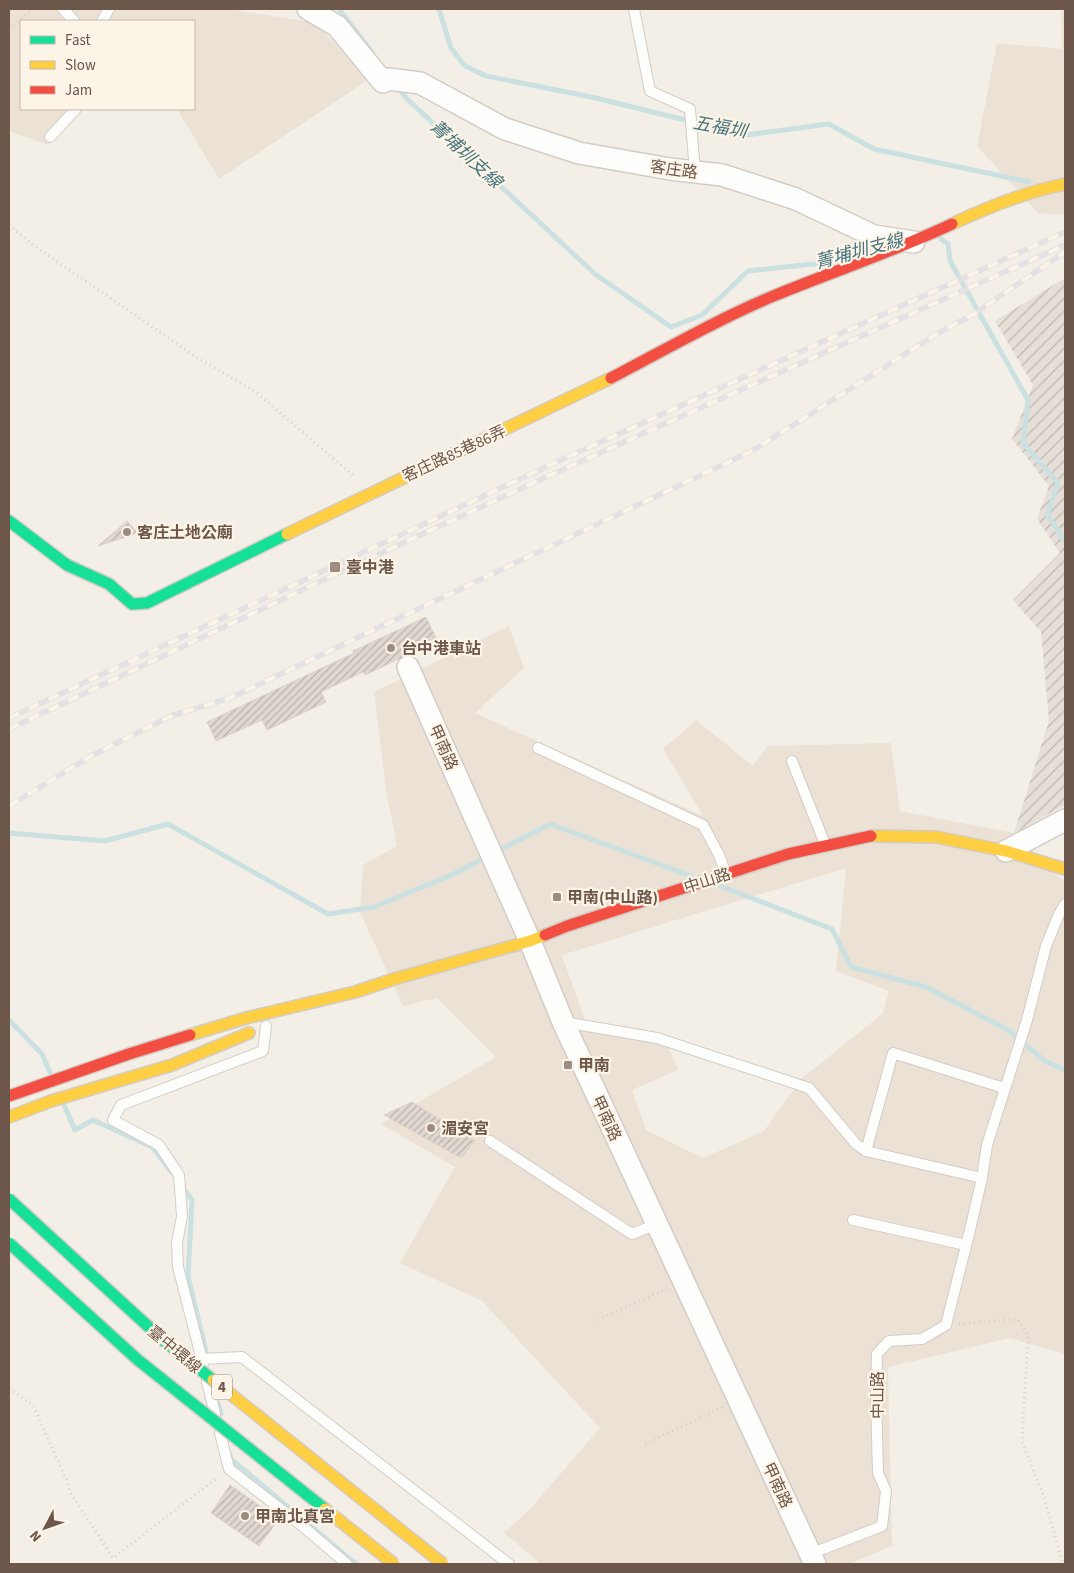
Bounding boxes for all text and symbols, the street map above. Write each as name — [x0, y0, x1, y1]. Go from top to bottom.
legend — [20, 20, 195, 110]
text: Fast — [65, 30, 91, 51]
text: Slow — [65, 55, 96, 76]
text: Jam — [65, 80, 92, 101]
water label: 五福圳 — [691, 110, 752, 145]
water label: 菁埔圳支線 — [424, 115, 509, 196]
street label: 客庄路 — [649, 156, 699, 184]
water label: 菁埔圳支線 — [812, 227, 908, 275]
street label: 客庄路85巷86弄 — [399, 420, 510, 488]
place label: 客庄土地公廟 — [137, 522, 233, 544]
marker: 客庄土地公廟 — [121, 526, 133, 538]
place label: 臺中港 — [346, 557, 394, 579]
marker: 臺中港 — [328, 560, 342, 574]
place label: 台中港車站 — [401, 638, 481, 660]
marker: 台中港車站 — [385, 642, 397, 654]
street label: 甲南路 — [423, 721, 463, 774]
street label: 中山路 — [681, 863, 734, 899]
place label: 甲南(中山路) — [567, 887, 658, 909]
marker: 甲南(中山路) — [551, 891, 563, 903]
place label: 甲南 — [578, 1055, 610, 1077]
marker: 甲南 — [562, 1059, 574, 1071]
street label: 甲南路 — [586, 1092, 626, 1145]
place label: 湄安宮 — [441, 1118, 489, 1140]
marker: 湄安宮 — [425, 1122, 437, 1134]
street label: 臺中環線 — [143, 1321, 206, 1379]
street label: 中山路 — [867, 1371, 889, 1419]
road number: 4 — [212, 1374, 232, 1400]
street label: 甲南路 — [757, 1459, 797, 1512]
north arrow — [20, 1503, 70, 1553]
place label: 甲南北真宮 — [255, 1506, 335, 1528]
marker: 甲南北真宮 — [239, 1510, 251, 1522]
text: N — [25, 1526, 47, 1546]

